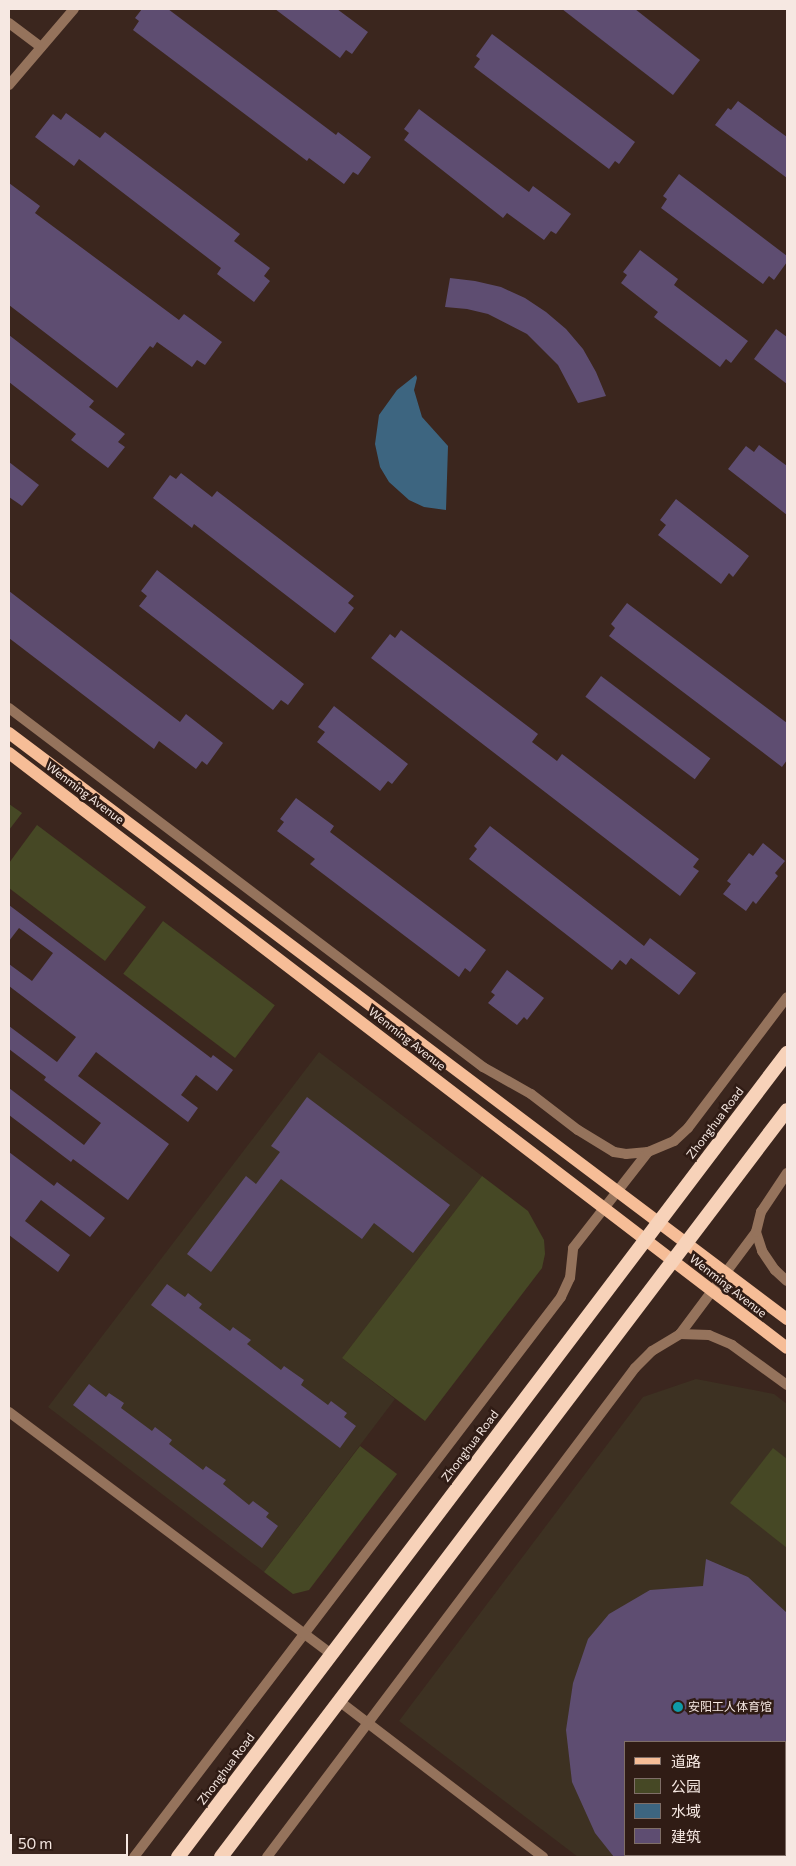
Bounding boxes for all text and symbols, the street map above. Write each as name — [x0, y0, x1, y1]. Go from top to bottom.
street label: Wenming Avenue — [43, 759, 127, 827]
street label: Wenming Avenue — [366, 1004, 448, 1074]
street label: Zhonghua Road — [683, 1084, 747, 1162]
street label: Wenming Avenue — [687, 1251, 769, 1321]
street label: Zhonghua Road — [438, 1407, 502, 1485]
place label: 安阳工人体育馆 — [688, 1700, 772, 1714]
marker: 安阳工人体育馆 — [672, 1701, 684, 1713]
street label: Zhonghua Road — [194, 1730, 258, 1808]
legend — [624, 1741, 786, 1856]
text: 道路 — [671, 1752, 701, 1770]
text: 公园 — [671, 1777, 701, 1795]
text: 水域 — [671, 1802, 701, 1820]
scale bar — [12, 1824, 130, 1856]
text: 建筑 — [671, 1827, 701, 1845]
text: 50 m — [18, 1834, 52, 1852]

